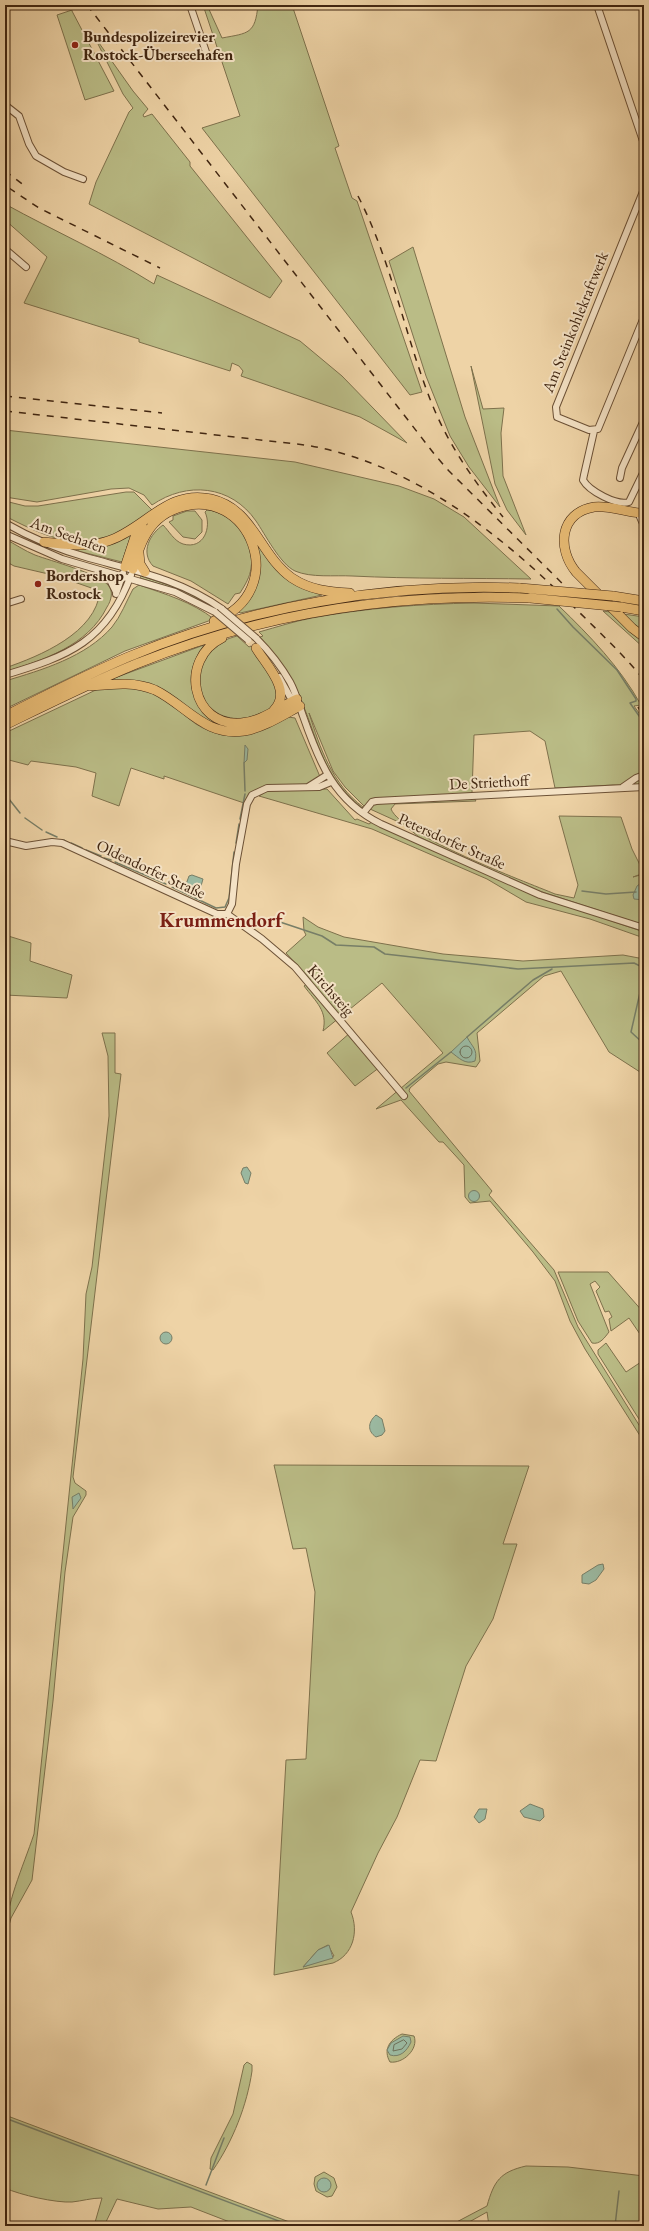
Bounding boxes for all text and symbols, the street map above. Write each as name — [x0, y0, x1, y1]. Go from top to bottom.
place label: Bundespolizeirevier Rostock-Überseehafen — [83, 26, 233, 65]
marker: Bundespolizeirevier Rostock-Überseehafen — [70, 40, 80, 50]
street label: Am Steinkohlekraftwerk — [537, 248, 613, 397]
street label: Am Seehafen — [27, 511, 111, 559]
place label: Bordershop Rostock — [46, 565, 124, 604]
marker: Bordershop Rostock — [33, 579, 43, 589]
street label: De Striethoff — [449, 769, 531, 795]
street label: Petersdorfer Straße — [395, 808, 509, 874]
street label: Oldendorfer Straße — [93, 835, 209, 903]
district label: Krummendorf — [160, 907, 285, 933]
street label: Kirchsteig — [303, 960, 360, 1021]

